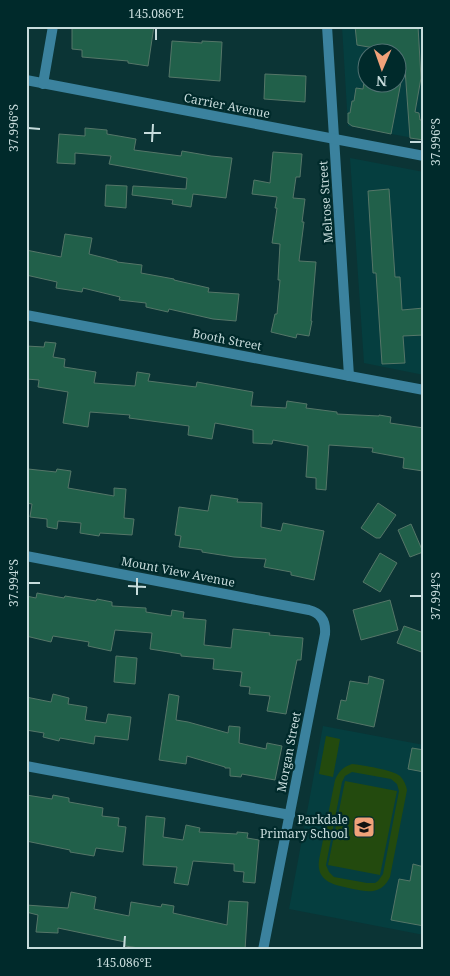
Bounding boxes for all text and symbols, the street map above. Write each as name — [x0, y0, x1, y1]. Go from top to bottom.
text: 145.086°E — [128, 5, 184, 22]
north arrow — [358, 42, 408, 92]
text: N — [376, 72, 387, 91]
street label: Carrier Avenue — [183, 89, 272, 122]
text: 37.996°S — [5, 104, 22, 152]
text: 37.996°S — [427, 118, 444, 166]
street label: Melrose Street — [314, 160, 337, 244]
street label: Booth Street — [191, 324, 263, 355]
street label: Mount View Avenue — [120, 552, 236, 591]
text: 37.994°S — [5, 559, 22, 607]
text: 37.994°S — [427, 572, 444, 620]
street label: Morgan Street — [272, 710, 305, 793]
place label: Parkdale Primary School — [260, 811, 348, 842]
school or university icon: Parkdale Primary School — [352, 815, 376, 839]
text: 145.086°E — [96, 954, 152, 971]

